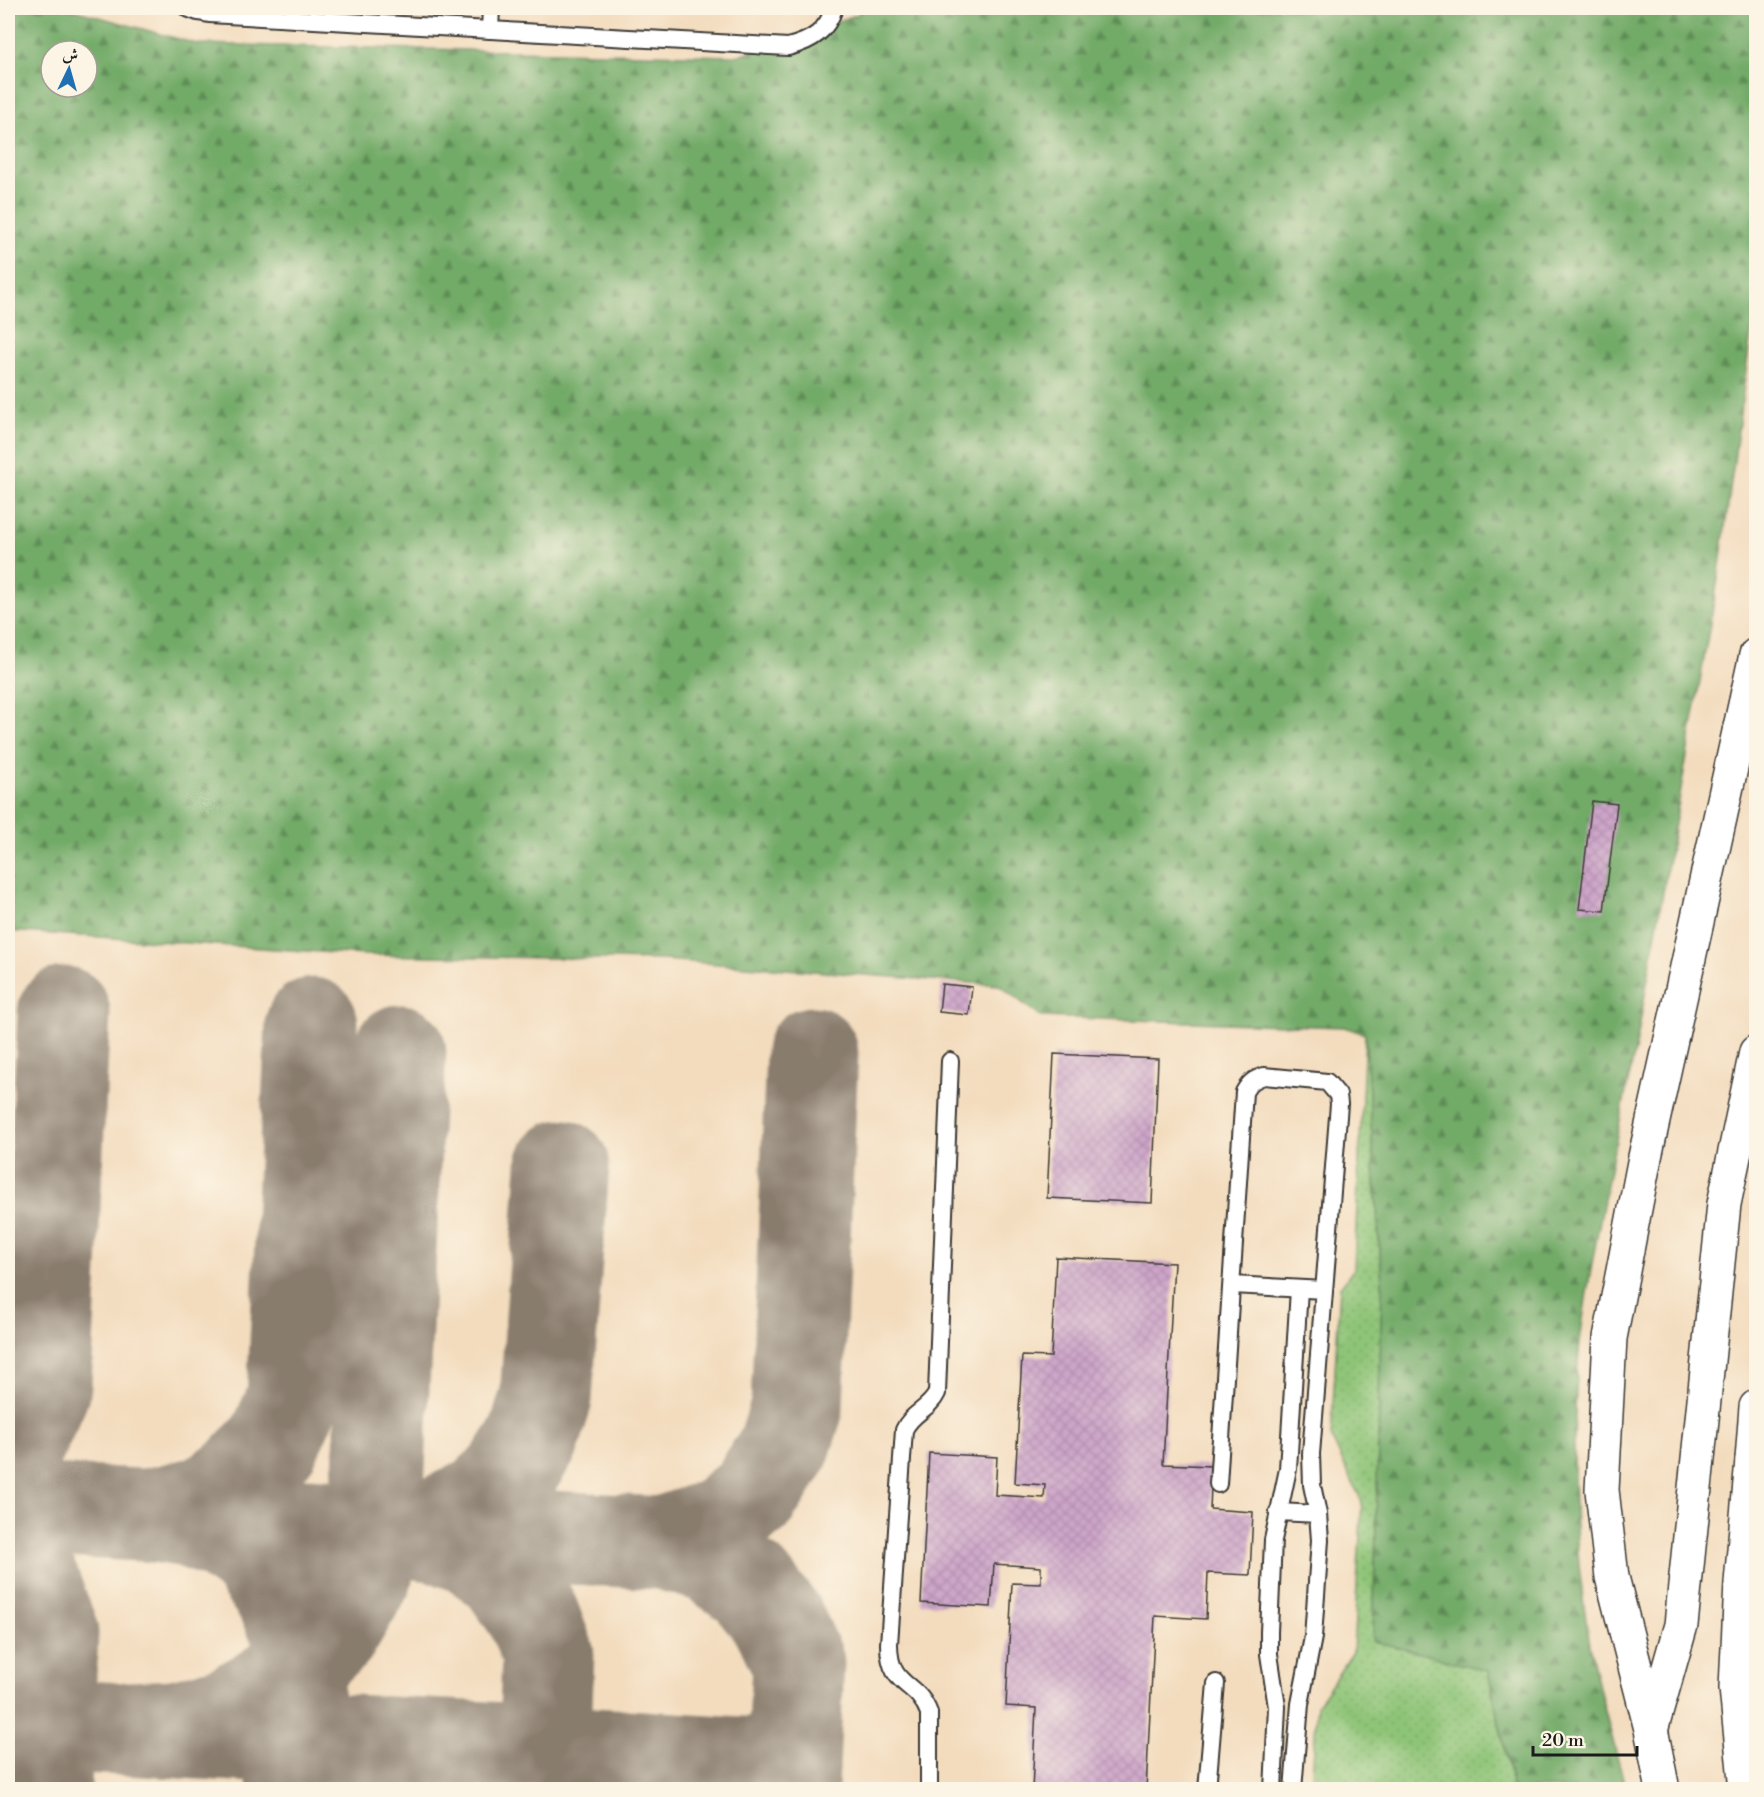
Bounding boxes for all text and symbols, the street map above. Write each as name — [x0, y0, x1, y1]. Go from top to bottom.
north arrow — [39, 39, 99, 99]
text: ش — [61, 44, 79, 66]
scale bar — [1533, 1719, 1636, 1757]
text: 20 m — [1542, 1729, 1584, 1752]

